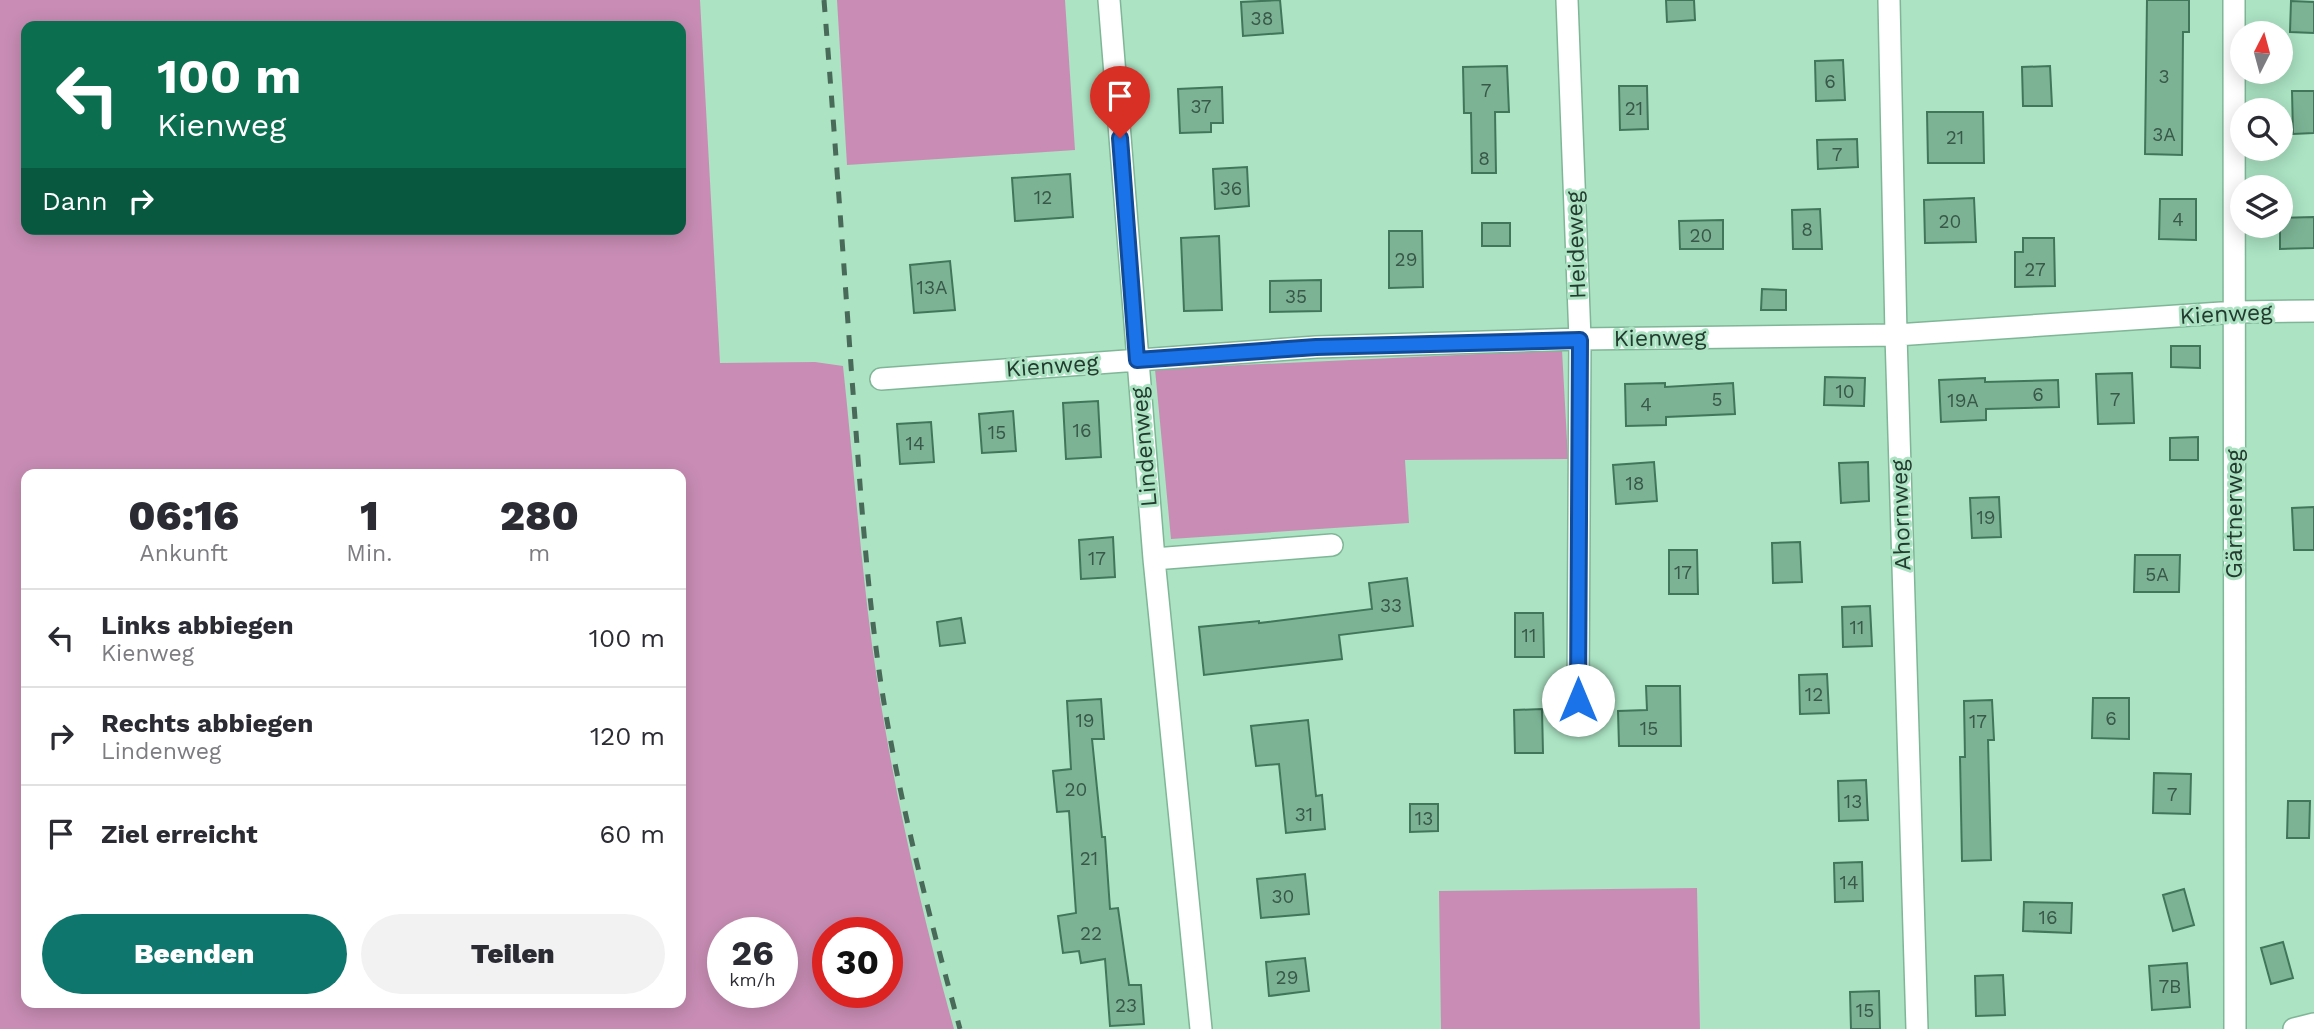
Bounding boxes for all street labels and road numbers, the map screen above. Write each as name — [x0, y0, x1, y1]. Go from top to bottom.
street label: Heideweg — [1561, 190, 1591, 299]
street label: Kienweg — [2179, 298, 2274, 330]
street label: Kienweg — [1613, 324, 1707, 352]
street label: Kienweg — [1005, 349, 1100, 383]
street label: Lindenweg — [1125, 385, 1163, 508]
street label: Gärtnerweg — [2221, 449, 2248, 579]
street label: Ahornweg — [1886, 458, 1916, 571]

